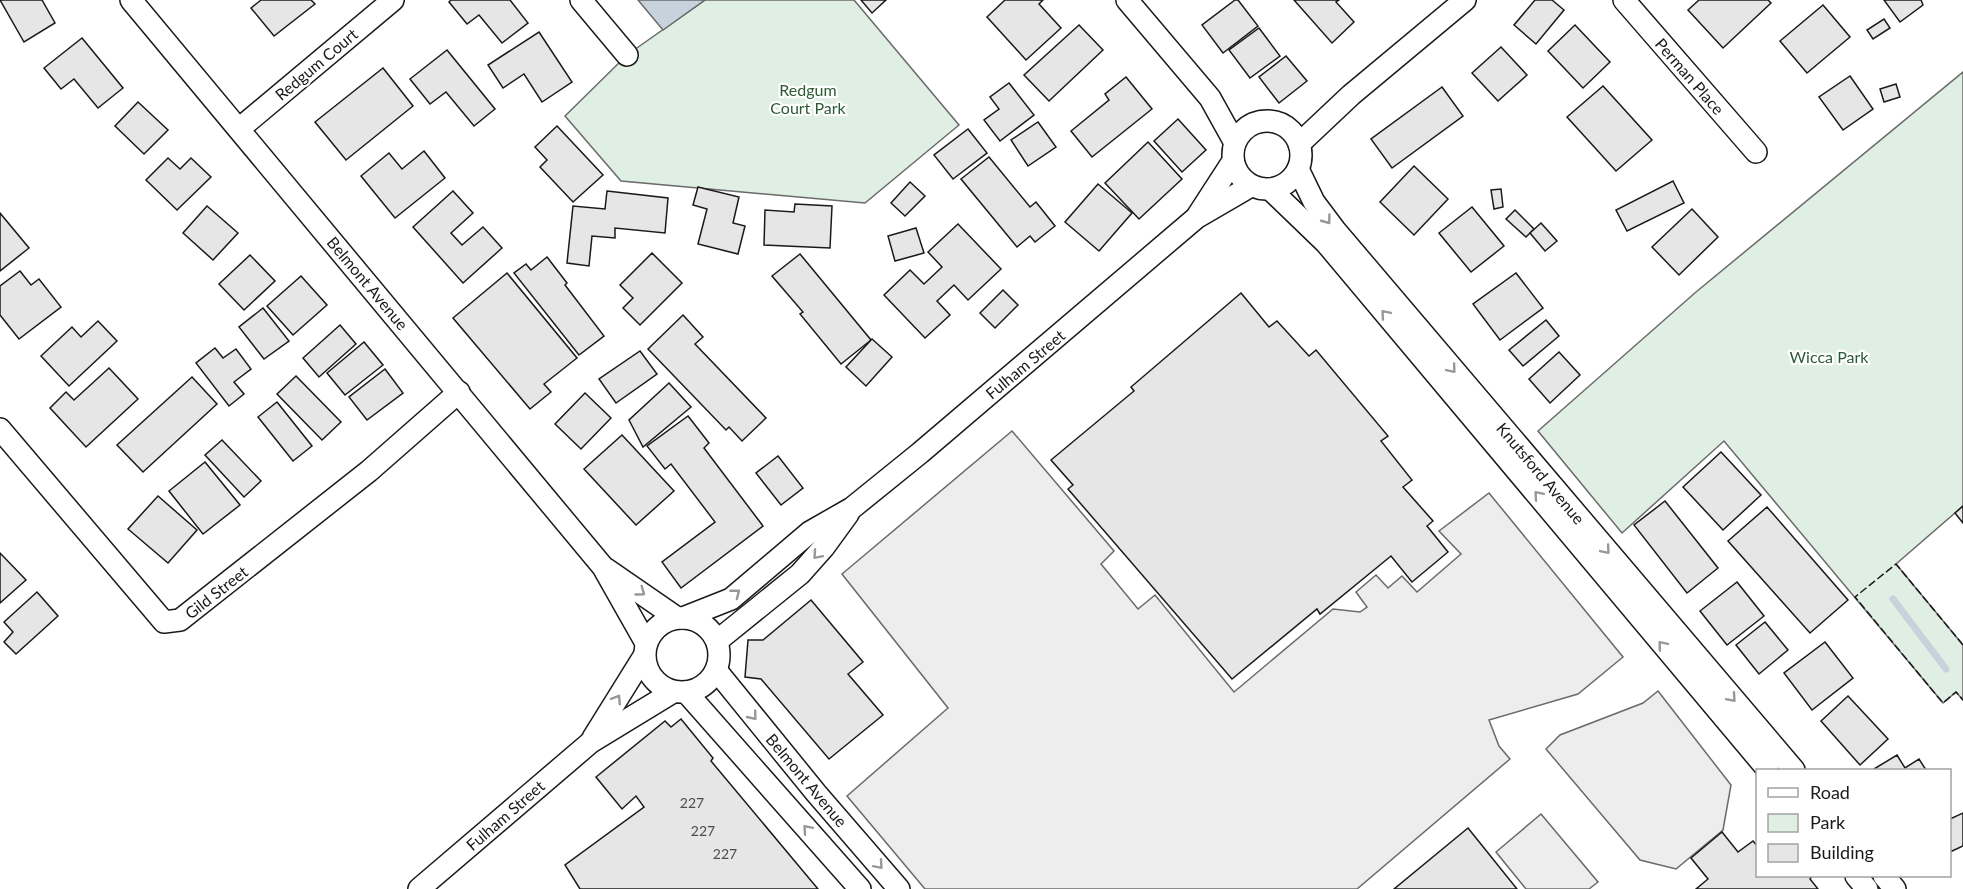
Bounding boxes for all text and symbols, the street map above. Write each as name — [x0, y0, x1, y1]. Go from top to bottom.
street label: Redgum Court — [271, 24, 361, 104]
street label: Perman Place — [1652, 34, 1728, 118]
park label: Redgum Court Park — [770, 80, 847, 117]
one-way arrow — [1320, 213, 1331, 224]
street label: Belmont Avenue — [324, 233, 412, 333]
one-way arrow — [1382, 310, 1393, 321]
street label: Fulham Street — [982, 325, 1069, 403]
park label: Wicca Park — [1790, 347, 1869, 366]
one-way arrow — [1445, 362, 1456, 373]
street label: Knutsford Avenue — [1493, 418, 1589, 528]
one-way arrow — [1534, 491, 1545, 502]
one-way arrow — [1599, 543, 1610, 554]
one-way arrow — [813, 548, 824, 559]
street label: Gild Street — [181, 561, 251, 622]
one-way arrow — [634, 585, 645, 596]
one-way arrow — [729, 590, 740, 601]
one-way arrow — [1659, 641, 1670, 652]
one-way arrow — [1725, 691, 1736, 702]
one-way arrow — [610, 695, 622, 705]
one-way arrow — [746, 709, 757, 720]
street label: Belmont Avenue — [763, 730, 851, 830]
legend — [1756, 769, 1951, 877]
street label: Fulham Street — [462, 776, 548, 854]
text: Road — [1810, 781, 1850, 803]
house number: 227 — [680, 794, 704, 811]
text: Park — [1810, 811, 1846, 833]
house number: 227 — [691, 822, 715, 839]
one-way arrow — [803, 826, 814, 836]
text: Building — [1810, 841, 1874, 863]
house number: 227 — [713, 845, 737, 862]
one-way arrow — [871, 858, 882, 869]

